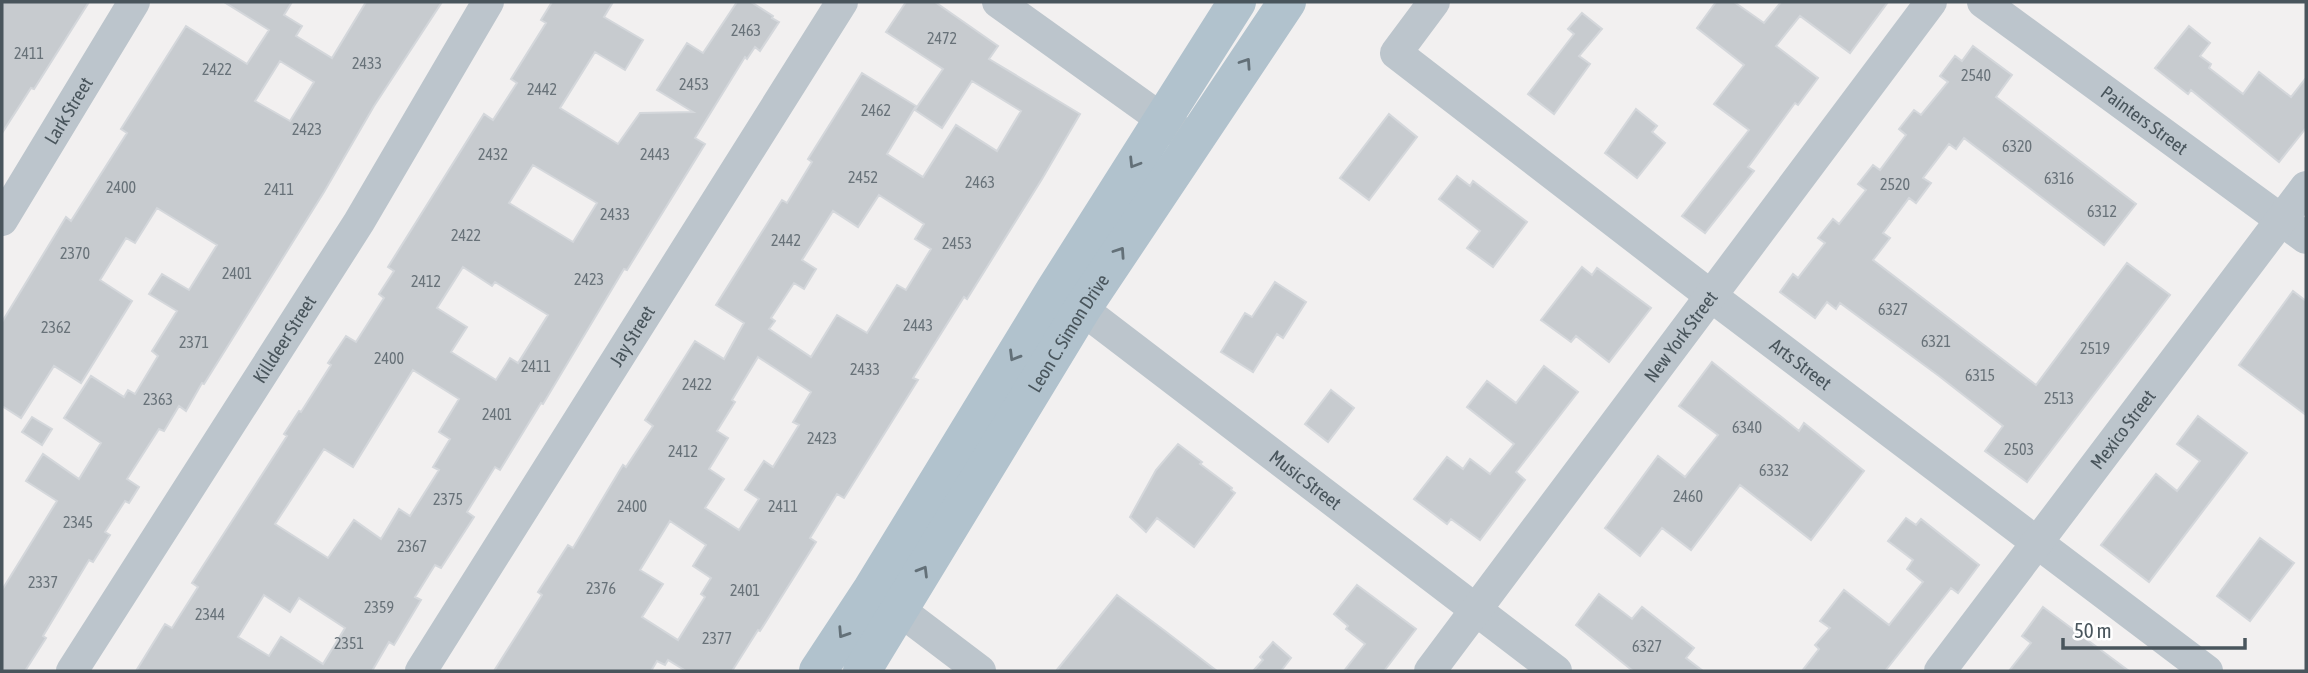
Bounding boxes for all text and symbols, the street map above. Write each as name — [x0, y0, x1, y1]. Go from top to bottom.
house number: 2463 — [731, 21, 761, 39]
house number: 2472 — [927, 29, 957, 47]
house number: 2411 — [14, 44, 44, 62]
house number: 2433 — [352, 54, 382, 72]
one-way arrow — [1238, 58, 1250, 71]
house number: 2422 — [202, 60, 232, 78]
house number: 2540 — [1961, 66, 1991, 84]
street label: Lark Street — [40, 73, 97, 148]
house number: 2453 — [679, 75, 709, 93]
house number: 2442 — [527, 80, 557, 98]
street label: Painters Street — [2097, 81, 2192, 159]
house number: 2462 — [861, 101, 891, 119]
house number: 2423 — [292, 120, 322, 138]
house number: 6320 — [2002, 137, 2032, 155]
house number: 2432 — [478, 145, 508, 163]
house number: 2443 — [640, 145, 670, 163]
one-way arrow — [1130, 155, 1143, 168]
house number: 2452 — [848, 168, 878, 186]
house number: 6316 — [2044, 169, 2074, 187]
house number: 2463 — [965, 173, 995, 191]
house number: 2520 — [1880, 175, 1910, 193]
house number: 2400 — [106, 178, 136, 196]
house number: 2411 — [264, 180, 294, 198]
house number: 6312 — [2087, 202, 2117, 220]
house number: 2433 — [600, 205, 630, 223]
house number: 2422 — [451, 226, 481, 244]
house number: 2442 — [771, 231, 801, 249]
house number: 2453 — [942, 234, 972, 252]
house number: 2370 — [60, 244, 90, 262]
one-way arrow — [1111, 247, 1124, 260]
house number: 2401 — [222, 264, 252, 282]
house number: 2423 — [574, 270, 604, 288]
street label: Leon C. Simon Drive — [1023, 270, 1113, 396]
house number: 2412 — [411, 272, 441, 290]
street label: New York Street — [1639, 287, 1722, 386]
street label: Killdeer Street — [248, 291, 320, 387]
house number: 6327 — [1878, 300, 1908, 318]
street label: Jay Street — [605, 302, 659, 370]
house number: 2443 — [903, 316, 933, 334]
house number: 2362 — [41, 318, 71, 336]
house number: 6321 — [1921, 332, 1951, 350]
house number: 2371 — [179, 333, 209, 351]
street label: Arts Street — [1766, 334, 1836, 394]
house number: 2519 — [2080, 339, 2110, 357]
one-way arrow — [1010, 348, 1023, 361]
house number: 2400 — [374, 349, 404, 367]
house number: 2411 — [521, 357, 551, 375]
house number: 2433 — [850, 360, 880, 378]
house number: 6315 — [1965, 366, 1995, 384]
house number: 2422 — [682, 375, 712, 393]
street label: Mexico Street — [2086, 385, 2160, 473]
house number: 2513 — [2044, 389, 2074, 407]
house number: 2363 — [143, 390, 173, 408]
house number: 2401 — [482, 405, 512, 423]
house number: 6340 — [1732, 418, 1762, 436]
house number: 2423 — [807, 429, 837, 447]
house number: 2503 — [2004, 440, 2034, 458]
house number: 2412 — [668, 442, 698, 460]
street label: Music Street — [1265, 445, 1346, 514]
house number: 6332 — [1759, 461, 1789, 479]
house number: 2460 — [1673, 487, 1703, 505]
house number: 2375 — [433, 490, 463, 508]
house number: 2400 — [617, 497, 647, 515]
house number: 2411 — [768, 497, 798, 515]
house number: 2345 — [63, 513, 93, 531]
house number: 2367 — [397, 537, 427, 555]
one-way arrow — [915, 566, 928, 579]
house number: 2337 — [28, 573, 58, 591]
house number: 2376 — [586, 579, 616, 597]
house number: 2401 — [730, 581, 760, 599]
house number: 2359 — [364, 598, 394, 616]
house number: 2344 — [195, 605, 225, 623]
scale bar — [2063, 606, 2245, 650]
text: 50 m — [2074, 618, 2112, 642]
one-way arrow — [838, 625, 851, 638]
house number: 2377 — [702, 629, 732, 647]
house number: 2351 — [334, 634, 364, 652]
house number: 6327 — [1632, 637, 1662, 655]

